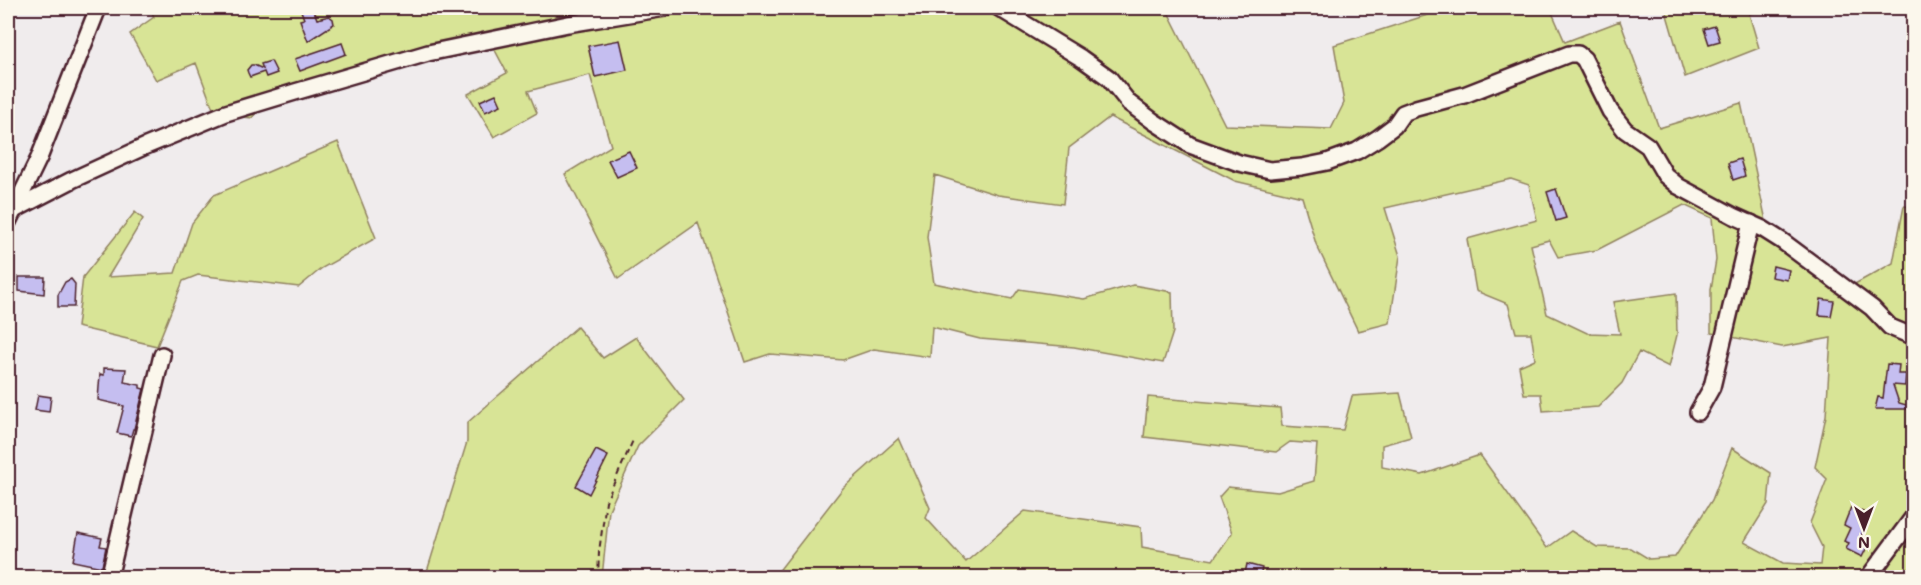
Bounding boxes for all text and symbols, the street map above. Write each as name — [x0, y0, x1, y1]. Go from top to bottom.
north arrow — [1834, 498, 1894, 558]
text: N — [1858, 533, 1870, 554]

